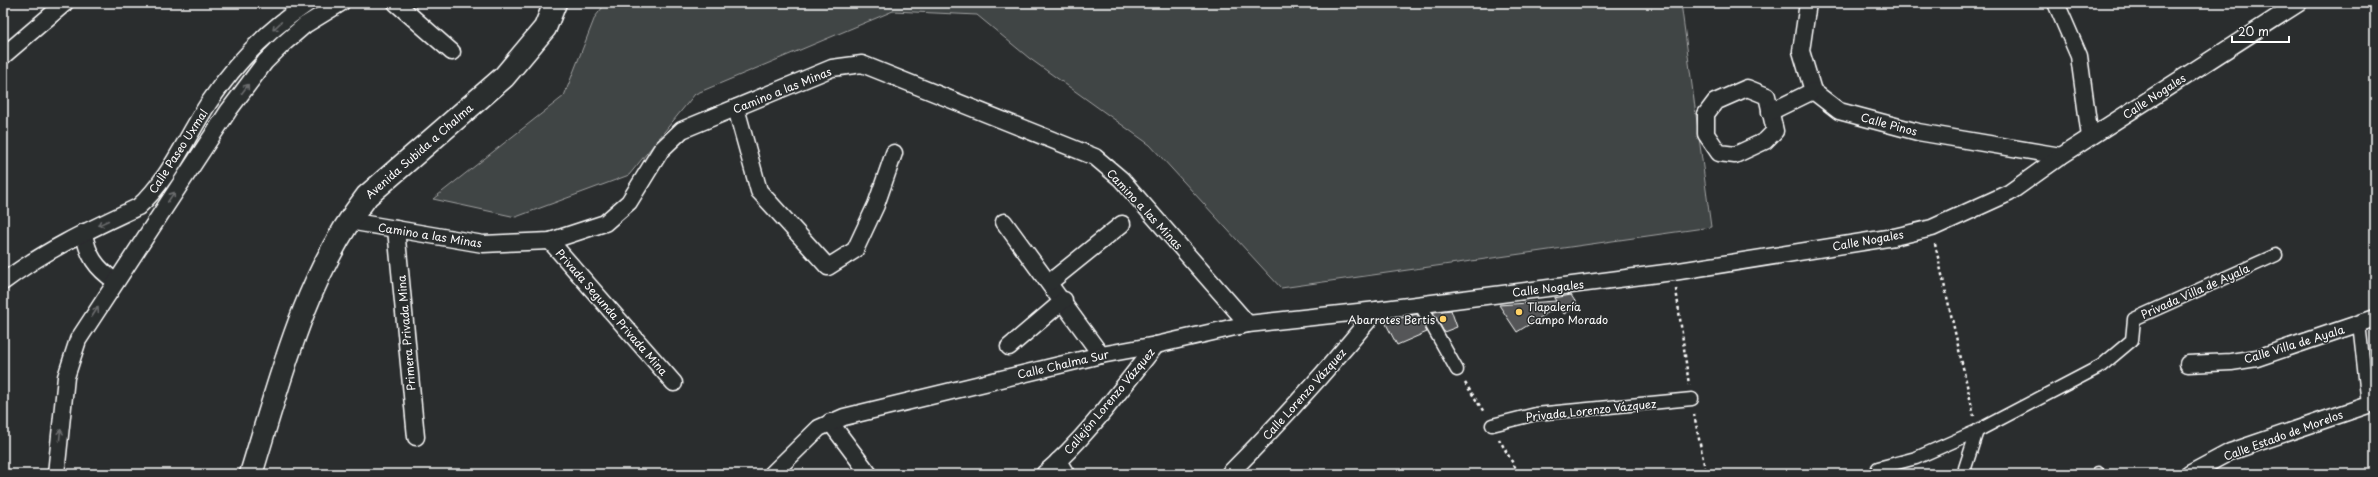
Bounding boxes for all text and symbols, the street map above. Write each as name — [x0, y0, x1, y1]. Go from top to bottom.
scale bar — [2232, 18, 2289, 44]
one-way arrow — [272, 21, 282, 31]
text: 20 m — [2238, 22, 2269, 40]
street label: Camino a las Minas — [730, 62, 834, 118]
street label: Calle Nogales — [2119, 69, 2189, 123]
one-way arrow — [240, 84, 249, 95]
street label: Avenida Subida a Chalma — [362, 99, 477, 203]
street label: Calle Paseo Uxmal — [144, 105, 212, 197]
street label: Calle Pinos — [1859, 108, 1919, 140]
street label: Camino a las Minas — [1103, 165, 1187, 253]
one-way arrow — [167, 191, 175, 202]
street label: Camino a las Minas — [377, 218, 483, 252]
one-way arrow — [97, 220, 109, 227]
street label: Calle Nogales — [1831, 225, 1905, 255]
street label: Privada Segunda Privada Mina — [552, 245, 672, 379]
street label: Privada Villa de Ayala — [2138, 259, 2252, 323]
street label: Primera Privada Mina — [392, 274, 420, 392]
street label: Calle Nogales — [1511, 275, 1585, 301]
place label: Tlapalería Campo Morado — [1527, 298, 1608, 328]
one-way arrow — [91, 307, 99, 318]
marker: Tlapalería Campo Morado — [1514, 307, 1524, 317]
place label: Abarrotes Bertis — [1348, 311, 1435, 328]
marker: Abarrotes Bertis — [1438, 314, 1448, 324]
street label: Calle Villa de Ayala — [2242, 321, 2346, 367]
street label: Callejón Lorenzo Vázquez — [1059, 344, 1159, 458]
street label: Calle Chalma Sur — [1016, 345, 1111, 383]
street label: Calle Lorenzo Vázquez — [1258, 345, 1350, 443]
street label: Privada Lorenzo Vázquez — [1525, 395, 1657, 425]
street label: Calle Estado de Morelos — [2221, 406, 2345, 464]
one-way arrow — [56, 429, 64, 442]

